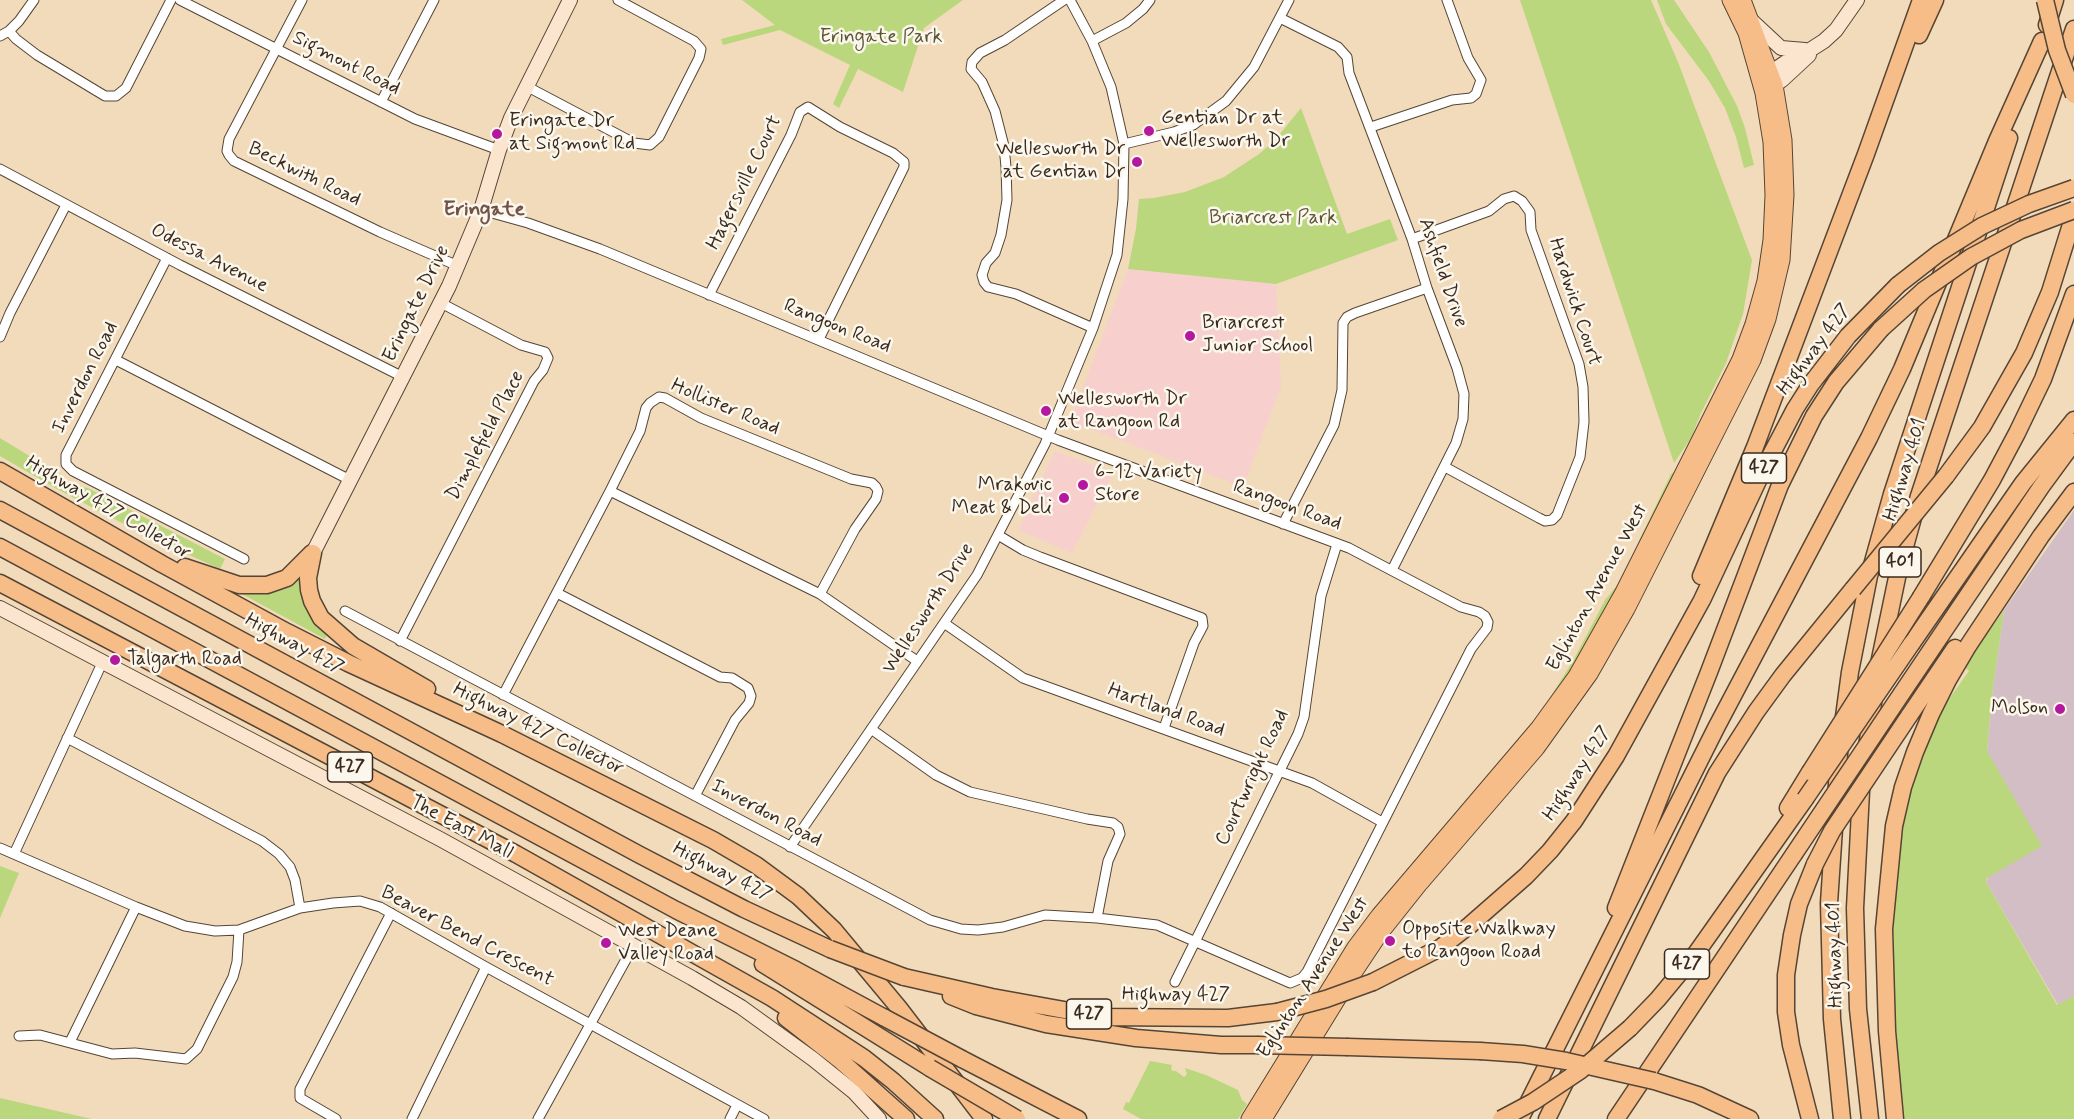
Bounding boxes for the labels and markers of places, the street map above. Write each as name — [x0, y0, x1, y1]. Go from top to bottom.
place label: Gentian Dr at Wellesworth Dr — [1161, 107, 1290, 154]
place label: Eringate Dr at Sigmont Rd — [509, 110, 635, 157]
marker: Gentian Dr at Wellesworth Dr — [1142, 124, 1156, 138]
marker: Eringate Dr at Sigmont Rd — [490, 127, 504, 141]
place label: Wellesworth Dr at Gentian Dr — [996, 138, 1125, 185]
marker: Wellesworth Dr at Gentian Dr — [1130, 155, 1144, 169]
place label: Briarcrest Junior School — [1202, 312, 1313, 359]
marker: Briarcrest Junior School — [1183, 329, 1197, 343]
place label: Wellesworth Dr at Rangoon Rd — [1058, 388, 1187, 435]
marker: Wellesworth Dr at Rangoon Rd — [1039, 404, 1053, 418]
place label: 6-12 Variety Store — [1095, 461, 1202, 508]
place label: Mrakovic Meat & Deli — [952, 474, 1052, 521]
marker: 6-12 Variety Store — [1076, 478, 1090, 492]
marker: Mrakovic Meat & Deli — [1057, 491, 1071, 505]
place label: Talgarth Road — [127, 648, 242, 672]
marker: Talgarth Road — [108, 653, 122, 667]
place label: Molson — [1991, 697, 2048, 721]
marker: Molson — [2053, 702, 2067, 716]
place label: Opposite Walkway to Rangoon Road — [1402, 918, 1556, 965]
place label: West Deane Valley Road — [618, 920, 717, 967]
marker: Opposite Walkway to Rangoon Road — [1383, 934, 1397, 948]
marker: West Deane Valley Road — [599, 936, 613, 950]

